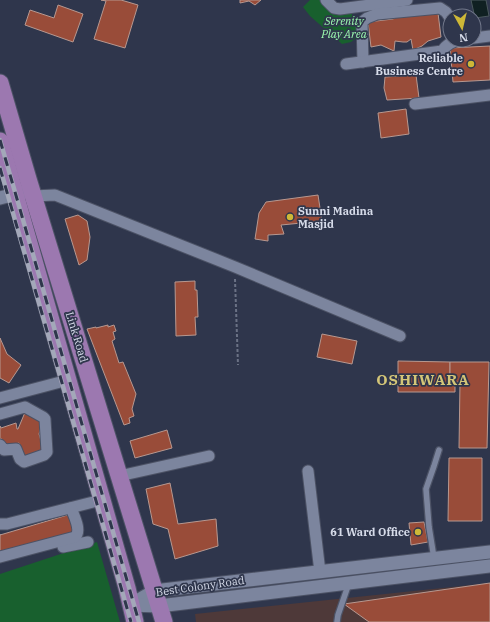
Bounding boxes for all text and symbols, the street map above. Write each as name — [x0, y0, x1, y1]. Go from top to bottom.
north arrow — [442, 8, 482, 48]
park label: Serenity Play Area — [320, 14, 367, 41]
text: N — [458, 30, 469, 45]
place label: Reliable Business Centre — [375, 51, 463, 78]
marker: Reliable Business Centre — [466, 59, 476, 69]
place label: Sunni Madina Masjid — [298, 204, 373, 231]
marker: Sunni Madina Masjid — [285, 212, 295, 222]
street label: Link Road — [63, 310, 91, 364]
district label: OSHIWARA — [376, 370, 470, 389]
place label: 61 Ward Office — [330, 525, 410, 539]
marker: 61 Ward Office — [413, 527, 423, 537]
street label: Best Colony Road — [155, 573, 245, 599]

